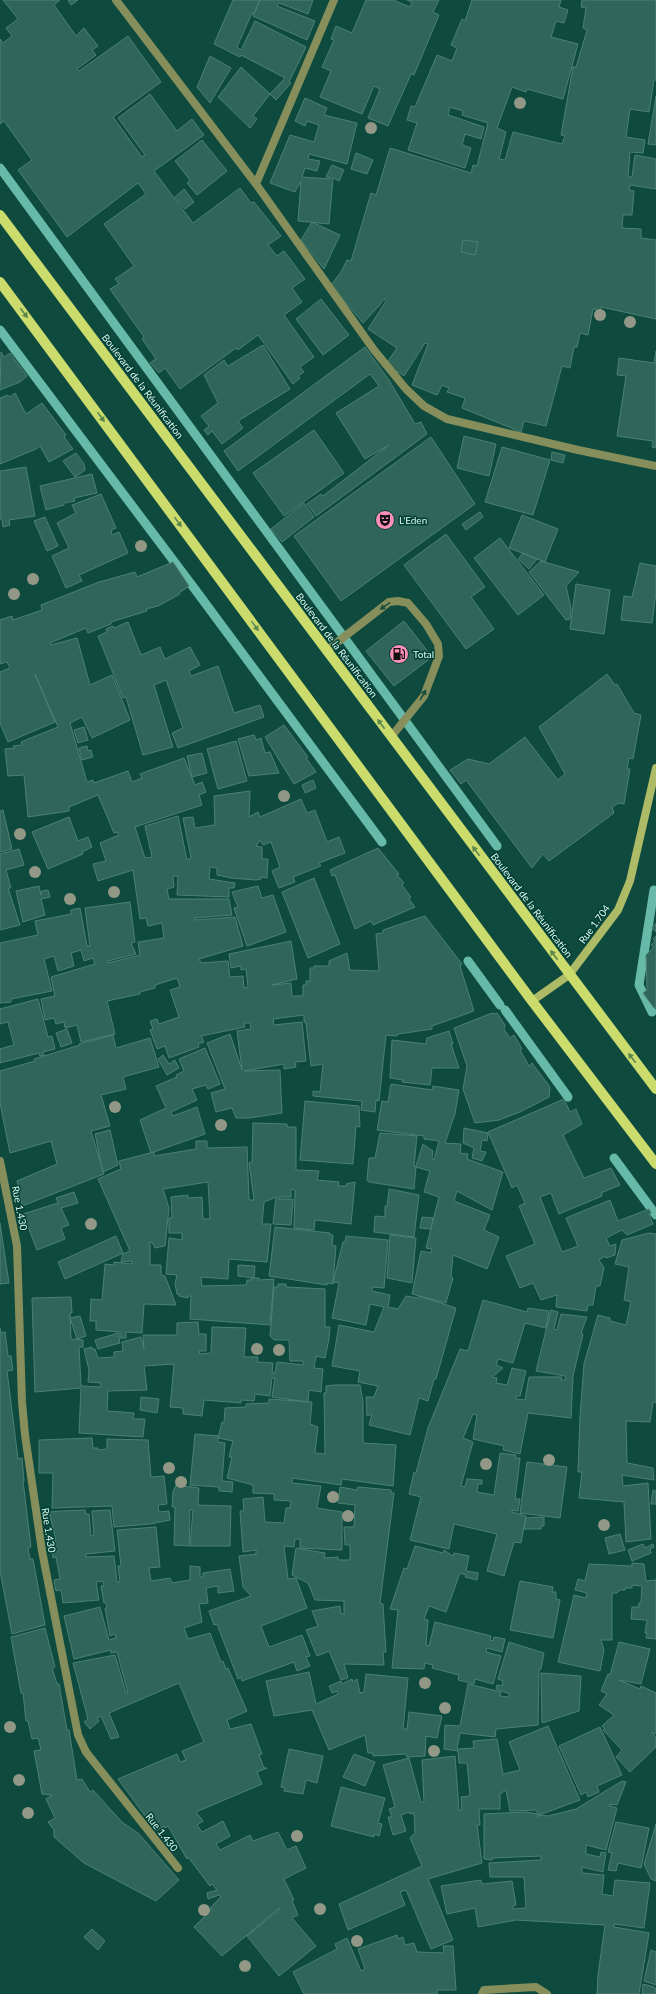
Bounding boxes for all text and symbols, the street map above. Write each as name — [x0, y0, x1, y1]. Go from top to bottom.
one-way arrow — [19, 307, 28, 318]
street label: Boulevard de la Réunification — [100, 331, 186, 441]
one-way arrow — [97, 412, 105, 423]
theatre icon: L'Eden — [374, 509, 396, 531]
place label: L'Eden — [399, 514, 427, 526]
one-way arrow — [174, 516, 182, 527]
street label: Boulevard de la Réunification — [294, 590, 380, 700]
one-way arrow — [380, 602, 390, 610]
one-way arrow — [251, 621, 260, 632]
fuel station icon: Total — [388, 643, 410, 665]
place label: Total — [413, 648, 434, 660]
one-way arrow — [420, 689, 427, 701]
one-way arrow — [377, 719, 386, 730]
one-way arrow — [472, 845, 480, 856]
street label: Boulevard de la Réunification — [489, 850, 575, 960]
street label: Rue 1.704 — [576, 902, 612, 946]
one-way arrow — [550, 949, 558, 960]
one-way arrow — [628, 1053, 637, 1064]
street label: Rue 1.430 — [10, 1185, 30, 1231]
street label: Rue 1.430 — [40, 1507, 58, 1553]
street label: Rue 1.430 — [143, 1811, 181, 1854]

